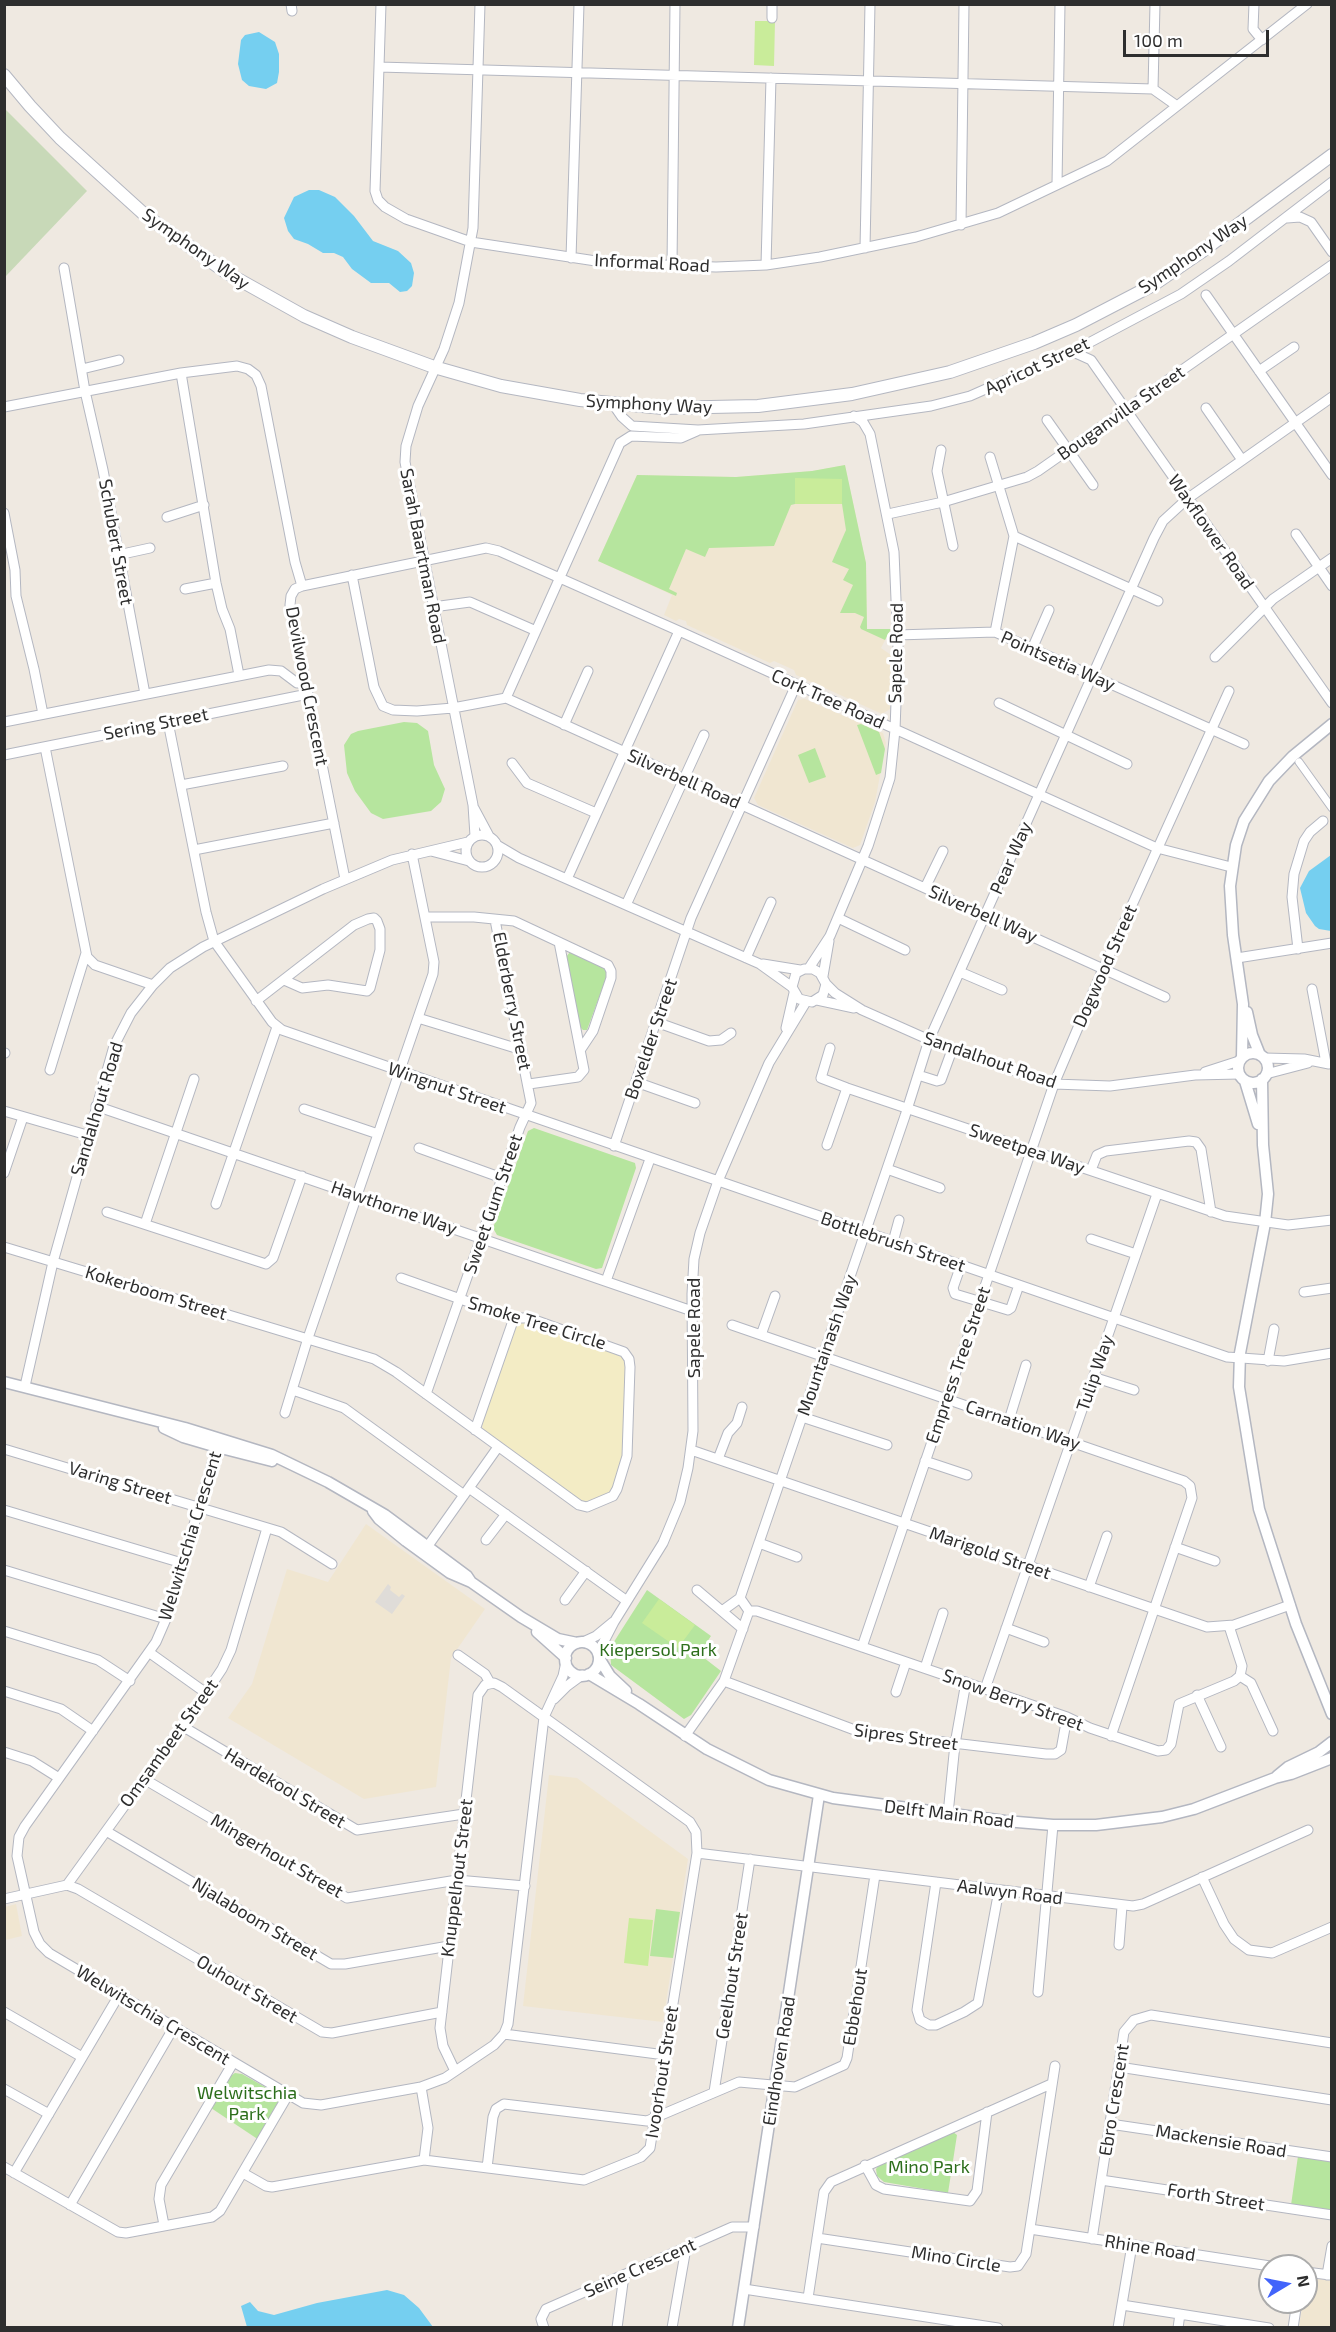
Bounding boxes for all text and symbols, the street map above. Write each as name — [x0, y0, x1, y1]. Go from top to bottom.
scale bar — [1126, 18, 1272, 56]
text: 100 m — [1134, 29, 1183, 51]
street label: Symphony Way — [138, 204, 254, 294]
street label: Symphony Way — [1134, 210, 1252, 298]
street label: Informal Road — [594, 249, 710, 277]
street label: Apricot Street — [981, 332, 1093, 400]
street label: Bouganvilla Street — [1053, 361, 1189, 465]
street label: Symphony Way — [585, 390, 713, 418]
street label: Sarah Baartman Road — [395, 467, 451, 645]
street label: Waxflower Road — [1163, 470, 1259, 594]
street label: Schubert Street — [94, 477, 138, 607]
street label: Sapele Road — [884, 603, 908, 703]
street label: Devilwood Crescent — [281, 604, 333, 768]
street label: Pointsetia Way — [998, 626, 1118, 696]
street label: Cork Tree Road — [768, 664, 888, 734]
street label: Sering Street — [102, 703, 210, 745]
street label: Silverbell Road — [624, 744, 744, 814]
street label: Pear Way — [985, 818, 1037, 898]
street label: Silverbell Way — [925, 880, 1041, 948]
street label: Dogwood Street — [1068, 901, 1142, 1031]
street label: Elderberry Street — [488, 930, 536, 1072]
street label: Boxelder Street — [620, 976, 682, 1102]
street label: Sandalhout Road — [921, 1027, 1059, 1093]
street label: Sandalhout Road — [66, 1039, 128, 1179]
street label: Wingnut Street — [385, 1058, 509, 1118]
street label: Sweetpea Way — [966, 1119, 1088, 1179]
street label: Sweet Gum Street — [459, 1131, 527, 1277]
street label: Hawthorne Way — [328, 1176, 460, 1240]
street label: Bottlebrush Street — [818, 1207, 968, 1277]
street label: Kokerboom Street — [83, 1261, 229, 1325]
street label: Mountainash Way — [793, 1271, 861, 1419]
street label: Sapele Road — [683, 1278, 705, 1378]
street label: Empress Tree Street — [921, 1284, 995, 1446]
street label: Smoke Tree Circle — [465, 1292, 609, 1354]
street label: Tulip Way — [1072, 1332, 1118, 1414]
street label: Carnation Way — [963, 1395, 1083, 1455]
street label: Welwitschia Crescent — [154, 1449, 226, 1623]
street label: Varing Street — [66, 1457, 174, 1509]
street label: Marigold Street — [926, 1522, 1054, 1584]
park label: Kiepersol Park — [599, 1639, 717, 1661]
street label: Snow Berry Street — [940, 1664, 1086, 1736]
street label: Omsambeet Street — [115, 1675, 223, 1811]
street label: Sipres Street — [853, 1719, 959, 1755]
street label: Hardekool Street — [220, 1743, 350, 1833]
street label: Delft Main Road — [883, 1795, 1015, 1833]
street label: Knuppelhout Street — [437, 1798, 477, 1958]
street label: Mingerhout Street — [207, 1809, 347, 1903]
street label: Njalaboom Street — [188, 1873, 322, 1965]
street label: Aalwyn Road — [956, 1875, 1064, 1909]
street label: Geelhout Street — [711, 1911, 753, 2041]
street label: Ouhout Street — [193, 1950, 301, 2028]
street label: Welwitschia Crescent — [72, 1960, 234, 2070]
street label: Ebbehout — [838, 1967, 872, 2047]
street label: Eindhoven Road — [758, 1995, 800, 2127]
street label: Ivoorhout Street — [641, 2004, 683, 2140]
street label: Ebro Crescent — [1094, 2042, 1134, 2158]
park label: Welwitschia Park — [197, 2082, 297, 2124]
street label: Mackensie Road — [1154, 2120, 1288, 2162]
park label: Mino Park — [888, 2156, 970, 2178]
street label: Forth Street — [1166, 2179, 1266, 2215]
street label: Rhine Road — [1103, 2230, 1197, 2266]
street label: Seine Crescent — [581, 2234, 699, 2302]
street label: Mino Circle — [910, 2241, 1002, 2277]
north arrow — [1258, 2254, 1318, 2314]
text: N — [1294, 2274, 1315, 2288]

